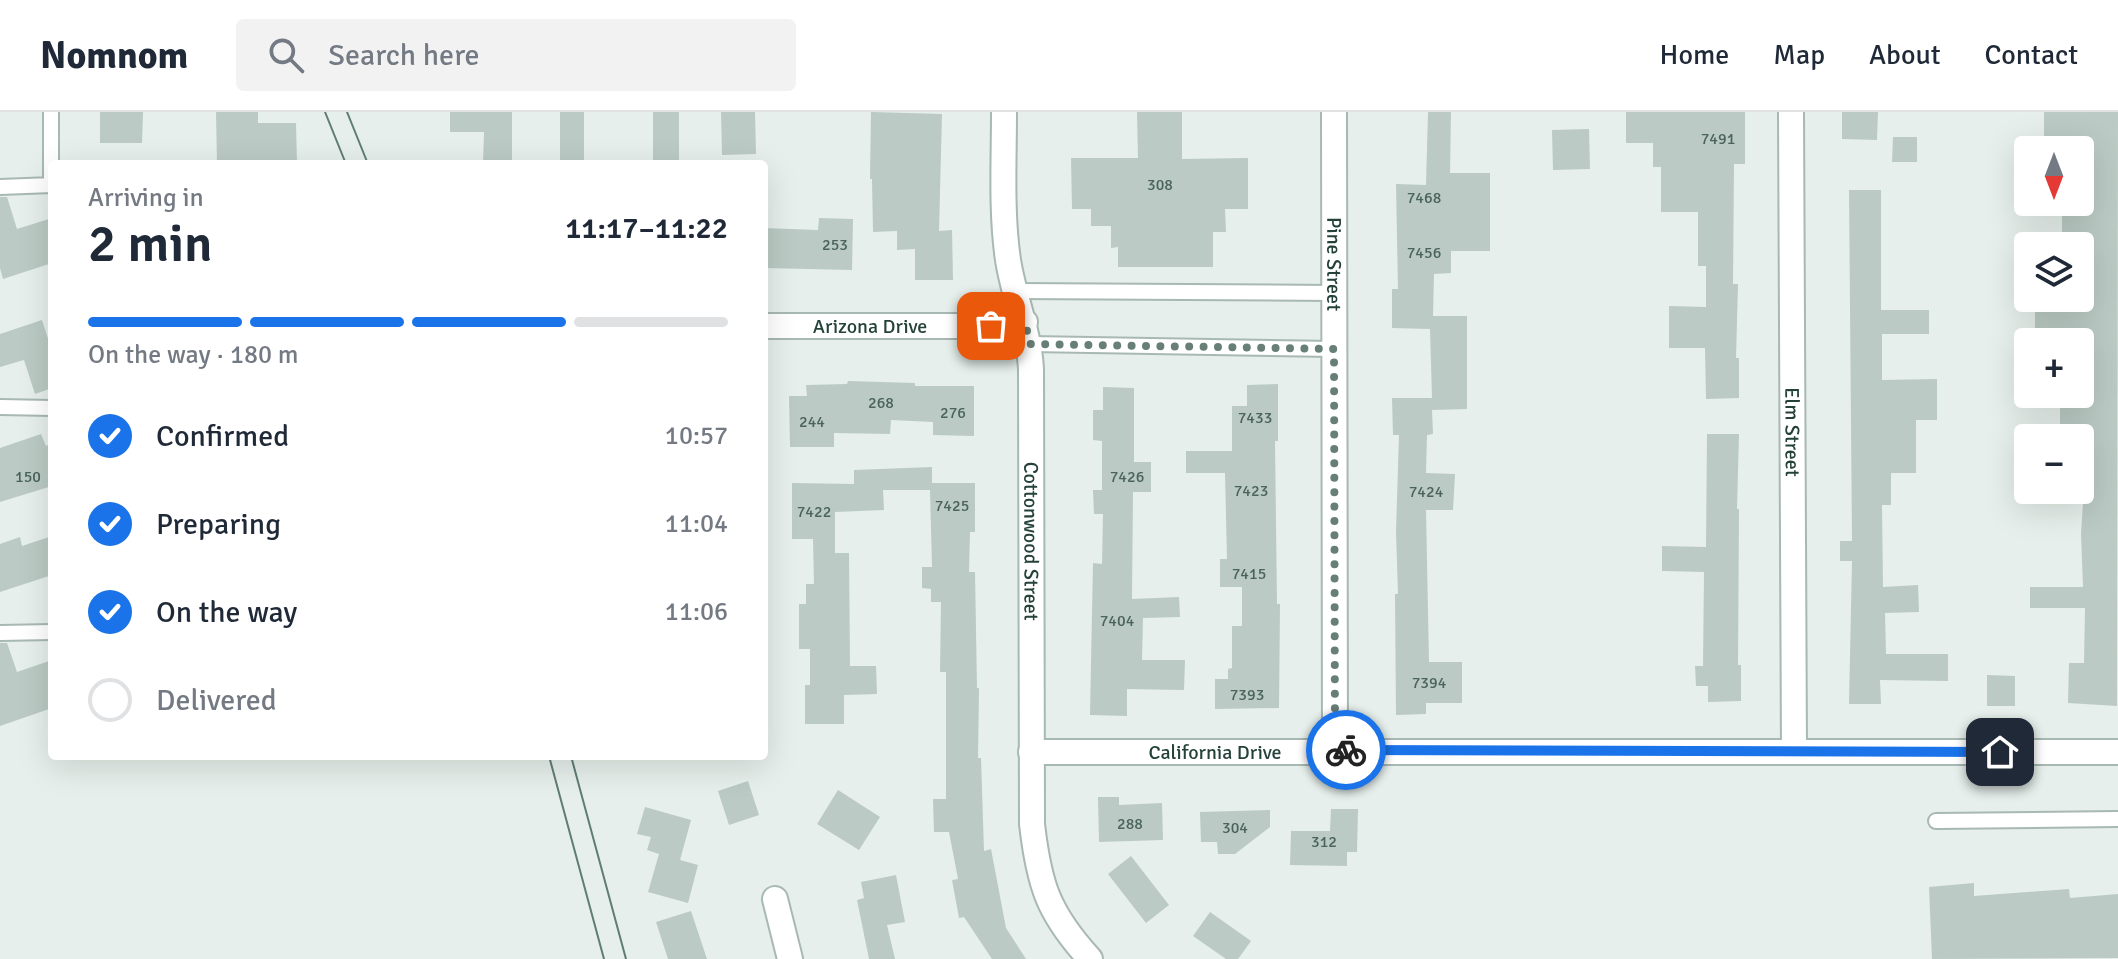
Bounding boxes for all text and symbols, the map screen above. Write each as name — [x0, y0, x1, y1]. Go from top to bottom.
search box — [236, 19, 796, 91]
text: Nomnom — [40, 32, 188, 79]
icon: search — [264, 33, 308, 77]
text: Search here — [328, 37, 480, 74]
text: Home — [1660, 38, 1729, 72]
text: Map — [1773, 38, 1825, 72]
text: About — [1869, 38, 1941, 72]
text: Contact — [1985, 38, 2078, 72]
house number: 7491 — [1701, 129, 1735, 149]
north arrow — [2014, 136, 2094, 216]
map controls — [2014, 136, 2094, 504]
house number: 308 — [1147, 175, 1173, 195]
text: Arriving in — [88, 182, 204, 214]
house number: 7468 — [1407, 188, 1441, 208]
text: 11:17–11:22 — [565, 210, 728, 247]
text: 2 min — [88, 212, 213, 276]
street label: Pine Street — [1321, 217, 1346, 311]
button: layers — [2014, 232, 2094, 312]
house number: 253 — [822, 235, 848, 255]
house number: 7456 — [1407, 243, 1441, 263]
pin — [957, 292, 1025, 360]
icon: bag — [969, 304, 1013, 348]
street label: Arizona Drive — [813, 314, 927, 339]
button: + — [2014, 328, 2094, 408]
text: On the way · 180 m — [88, 339, 298, 371]
street label: Elm Street — [1779, 387, 1805, 477]
house number: 268 — [868, 393, 894, 413]
house number: 276 — [940, 403, 966, 423]
house number: 7433 — [1238, 408, 1272, 428]
house number: 244 — [799, 412, 825, 432]
icon: check — [88, 414, 132, 458]
text: Confirmed — [156, 418, 289, 455]
text: 10:57 — [665, 420, 728, 452]
button: − — [2014, 424, 2094, 504]
street label: Cottonwood Street — [1018, 462, 1044, 621]
house number: 150 — [15, 467, 41, 487]
house number: 7426 — [1110, 467, 1144, 487]
house number: 7423 — [1234, 481, 1268, 501]
house number: 7424 — [1409, 482, 1444, 502]
house number: 7425 — [935, 496, 969, 516]
icon: check — [88, 502, 132, 546]
house number: 7422 — [797, 502, 831, 522]
text: Preparing — [156, 506, 281, 543]
text: 11:04 — [665, 508, 728, 540]
house number: 7415 — [1232, 564, 1266, 584]
icon: check — [88, 590, 132, 634]
text: On the way — [156, 594, 297, 631]
text: 11:06 — [665, 596, 728, 628]
house number: 7404 — [1100, 611, 1135, 631]
house number: 7394 — [1412, 673, 1447, 693]
text: Delivered — [156, 682, 277, 719]
house number: 7393 — [1230, 685, 1264, 705]
courier — [1306, 710, 1386, 790]
pin — [1966, 718, 2034, 786]
icon: bike — [1324, 728, 1368, 772]
icon: home — [1978, 730, 2022, 774]
street label: California Drive — [1148, 740, 1282, 765]
house number: 288 — [1117, 814, 1143, 834]
house number: 304 — [1222, 818, 1248, 838]
house number: 312 — [1311, 832, 1337, 852]

